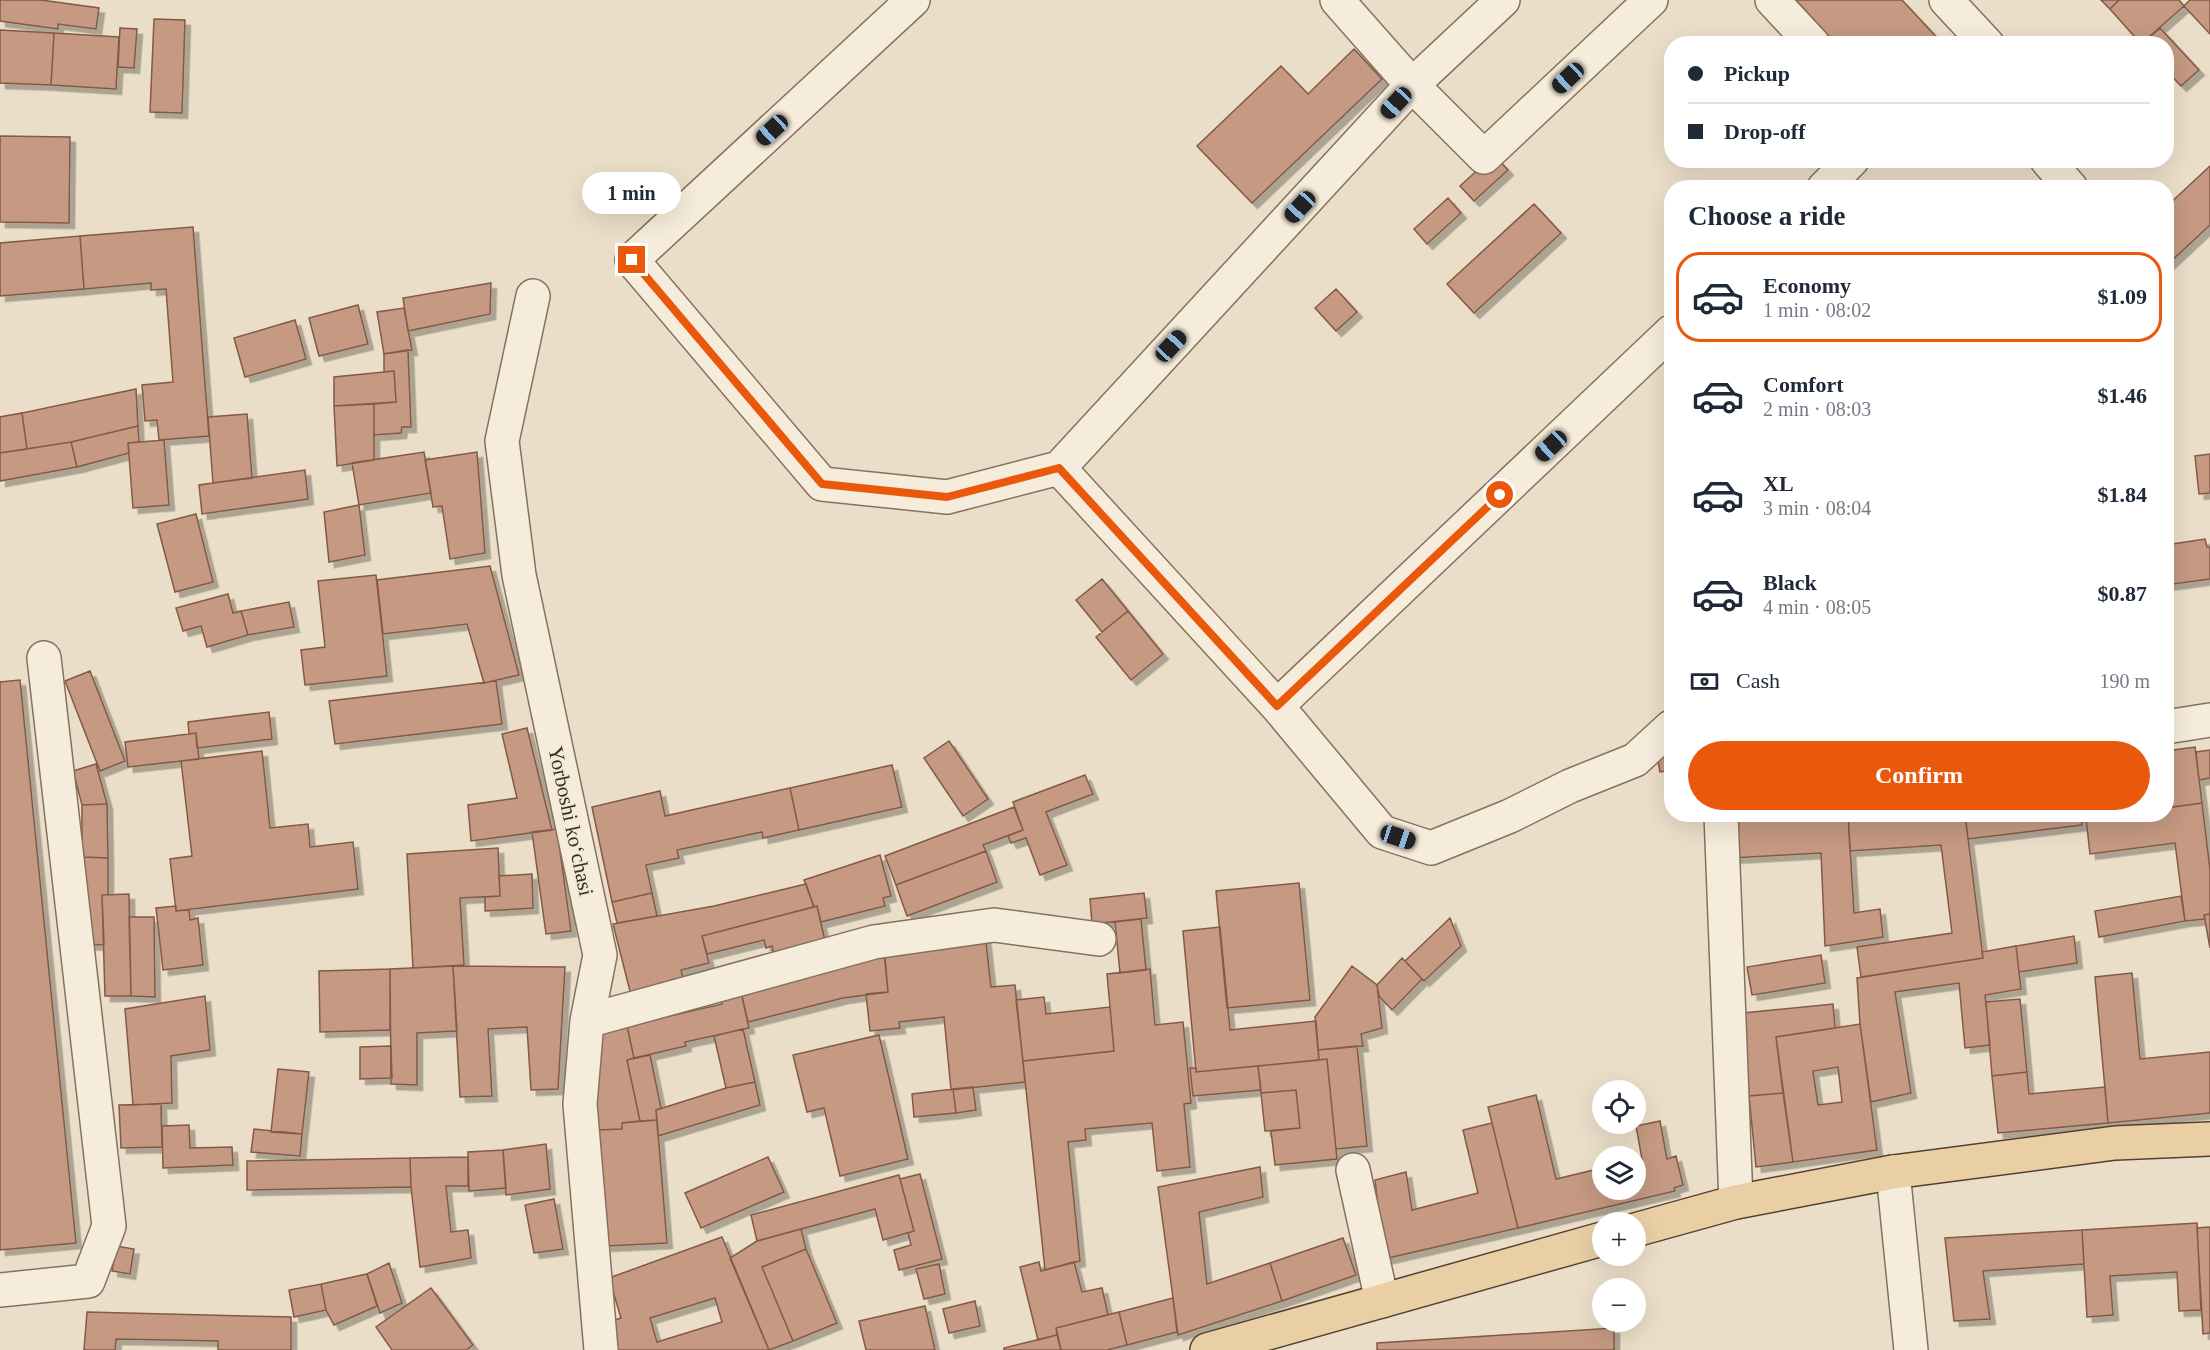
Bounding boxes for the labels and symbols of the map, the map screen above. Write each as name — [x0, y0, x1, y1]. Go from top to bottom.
car — [1549, 59, 1587, 97]
car — [1377, 84, 1415, 122]
car — [753, 111, 791, 149]
callout: 1 min — [582, 173, 682, 215]
car — [1281, 188, 1319, 226]
route end — [618, 246, 645, 273]
car — [1152, 327, 1190, 365]
car — [1532, 427, 1570, 465]
route start — [1486, 481, 1513, 508]
street label: Yorboshi koʻchasi — [543, 744, 599, 898]
car — [1378, 823, 1418, 851]

